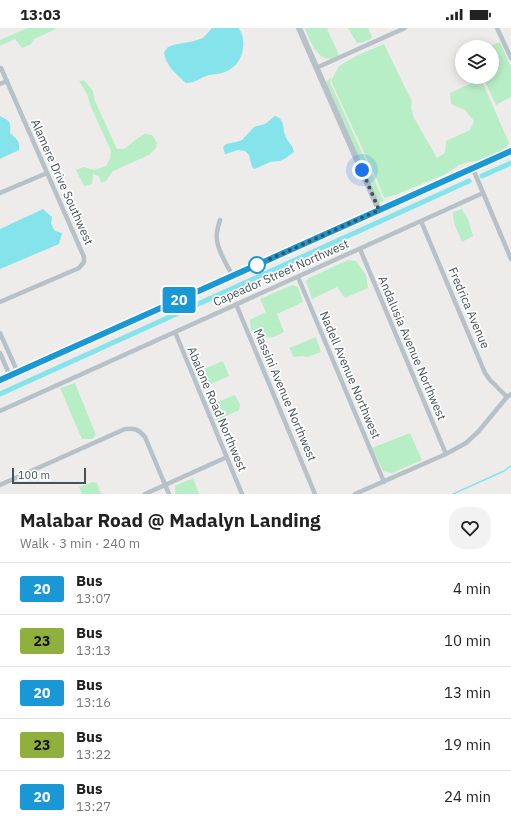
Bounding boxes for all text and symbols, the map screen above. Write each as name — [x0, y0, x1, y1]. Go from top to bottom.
text: 13:03 — [20, 5, 61, 24]
map controls — [455, 40, 499, 84]
button: layers — [455, 40, 499, 84]
street label: Alamere Drive Southwest — [28, 117, 97, 247]
your location — [352, 160, 372, 180]
street label: Capeador Street Northwest — [211, 236, 351, 309]
unlabelled marker — [248, 256, 266, 274]
street label: Fredrica Avenue — [446, 265, 494, 351]
street label: Andalusia Avenue Northwest — [375, 273, 450, 422]
line badge: 20 — [161, 287, 197, 313]
text: 20 — [171, 291, 187, 309]
street label: Nadell Avenue Northwest — [317, 309, 384, 441]
street label: Massini Avenue Northwest — [251, 326, 320, 463]
street label: Abalone Road Northwest — [184, 344, 251, 473]
scale bar — [12, 466, 86, 485]
text: 100 m — [18, 468, 50, 482]
button: heart — [449, 507, 491, 549]
text: Malabar Road @ Madalyn Landing — [20, 508, 321, 532]
text: Walk · 3 min · 240 m — [20, 535, 140, 552]
text: Bus — [76, 571, 103, 590]
text: 4 min — [453, 579, 491, 598]
text: 20 — [34, 580, 50, 598]
text: 13:07 — [76, 590, 111, 607]
text: Bus — [76, 623, 103, 642]
text: 10 min — [444, 631, 491, 650]
text: 23 — [34, 632, 50, 650]
text: 13:13 — [76, 642, 111, 659]
text: Bus — [76, 675, 103, 694]
text: 13 min — [444, 683, 491, 702]
text: 20 — [34, 684, 50, 702]
text: 13:16 — [76, 694, 111, 711]
text: Bus — [76, 727, 103, 746]
text: 19 min — [444, 735, 491, 754]
text: 23 — [34, 736, 50, 754]
text: 13:22 — [76, 746, 111, 763]
text: Bus — [76, 779, 103, 798]
text: 24 min — [444, 787, 491, 806]
text: 20 — [34, 788, 50, 806]
text: 13:27 — [76, 798, 111, 815]

